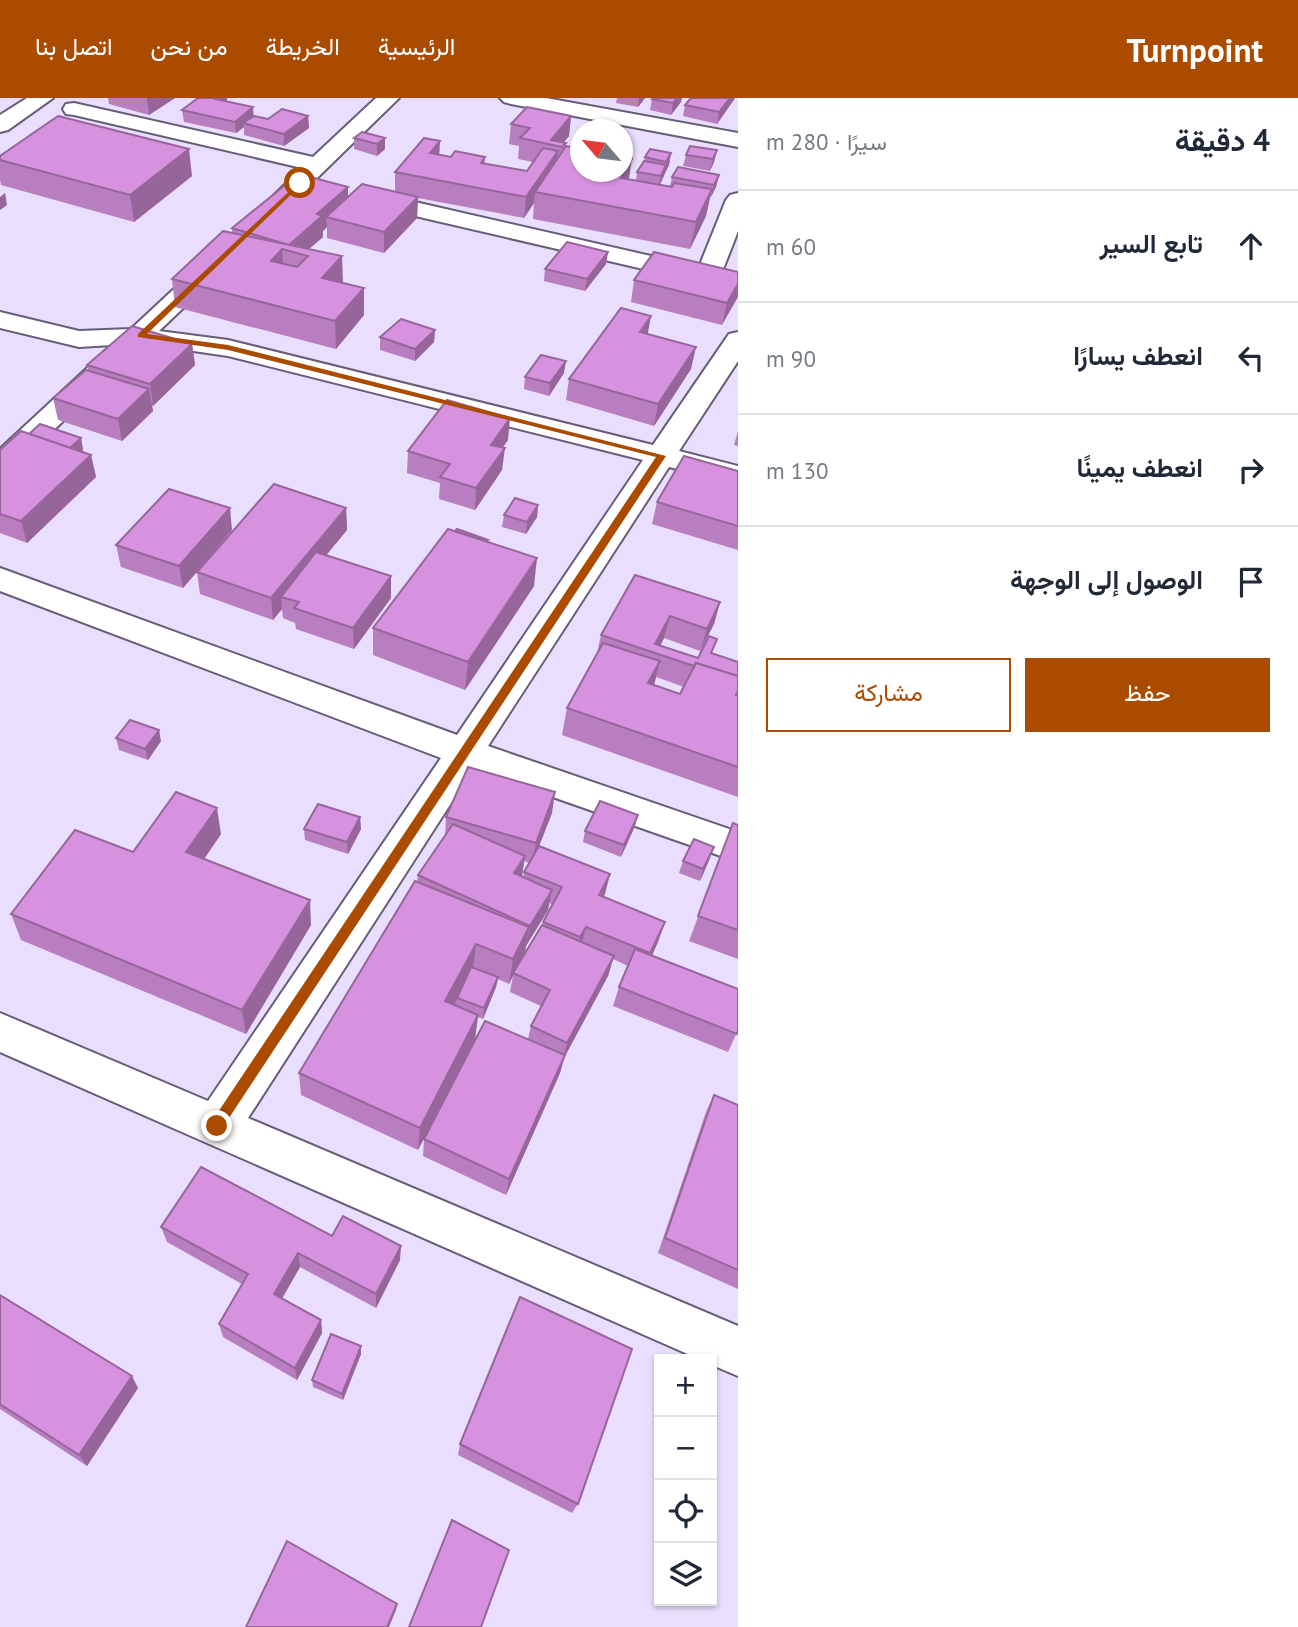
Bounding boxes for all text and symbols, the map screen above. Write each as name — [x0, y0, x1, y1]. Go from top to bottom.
text: Turnpoint — [1126, 28, 1263, 71]
text: اتصل بنا — [35, 31, 113, 62]
text: من نحن — [151, 31, 228, 62]
text: الخريطة — [266, 31, 340, 62]
text: الرئيسية — [378, 31, 455, 62]
north arrow — [570, 119, 633, 182]
text: 4 دقيقة — [1175, 120, 1270, 159]
text: سيرًا · 280 m — [766, 127, 887, 156]
route start — [284, 167, 315, 198]
text: تابع السير — [1099, 227, 1203, 260]
icon: ahead — [1232, 227, 1270, 265]
text: 60 m — [766, 232, 816, 261]
text: انعطف يسارًا — [1073, 339, 1203, 372]
icon: left — [1232, 339, 1270, 377]
text: 90 m — [766, 344, 816, 373]
text: انعطف يمينًا — [1077, 451, 1203, 484]
icon: right — [1232, 451, 1270, 489]
text: 130 m — [766, 456, 828, 485]
text: الوصول إلى الوجهة — [1010, 563, 1203, 596]
icon: arrive — [1232, 563, 1270, 601]
button: مشاركة — [766, 658, 1011, 732]
button: حفظ — [1025, 658, 1270, 732]
route end — [201, 1110, 232, 1141]
map controls — [654, 1354, 717, 1606]
button: + — [654, 1354, 717, 1417]
button: − — [654, 1417, 717, 1480]
button: locate — [654, 1480, 717, 1543]
button: layers — [654, 1543, 717, 1606]

